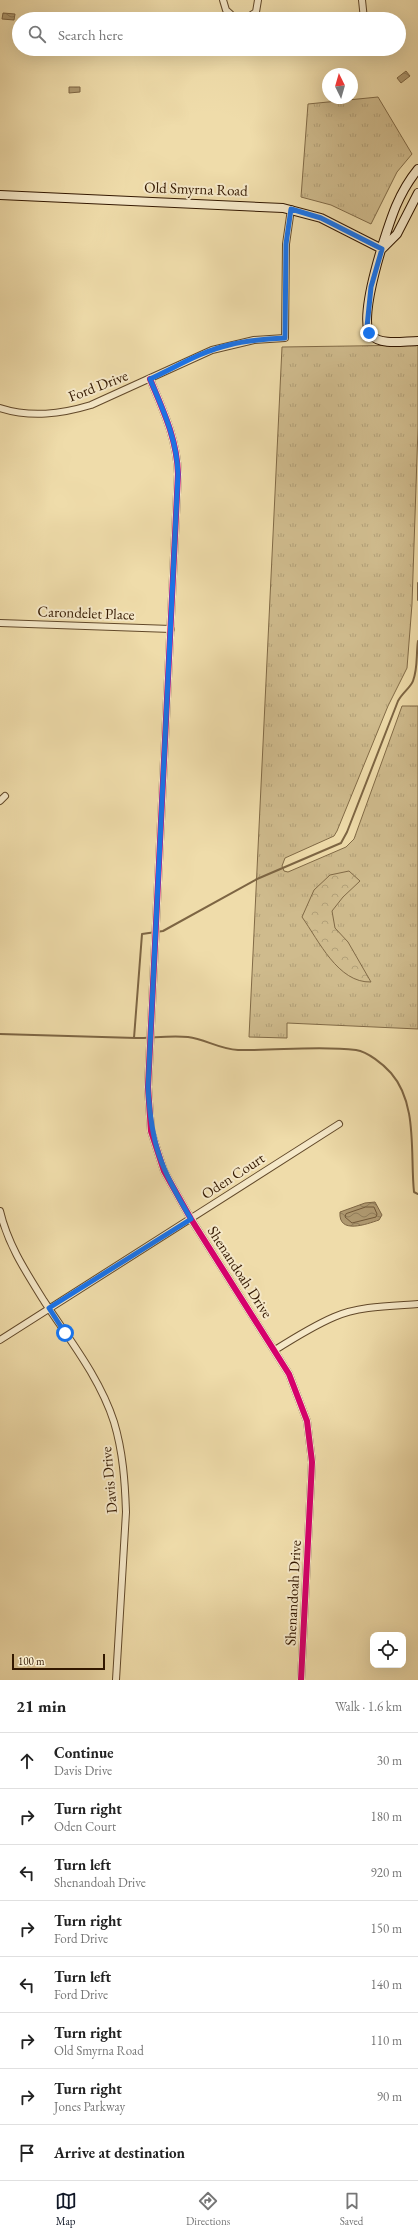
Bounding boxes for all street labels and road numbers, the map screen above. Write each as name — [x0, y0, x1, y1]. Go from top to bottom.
street label: Old Smyrna Road — [144, 177, 249, 200]
street label: Ford Drive — [65, 365, 130, 406]
street label: Carondelet Place — [37, 601, 135, 624]
street label: Oden Court — [198, 1148, 268, 1203]
street label: Shenandoah Drive — [204, 1222, 277, 1321]
street label: Davis Drive — [96, 1446, 121, 1514]
street label: Shenandoah Drive — [280, 1539, 305, 1646]

